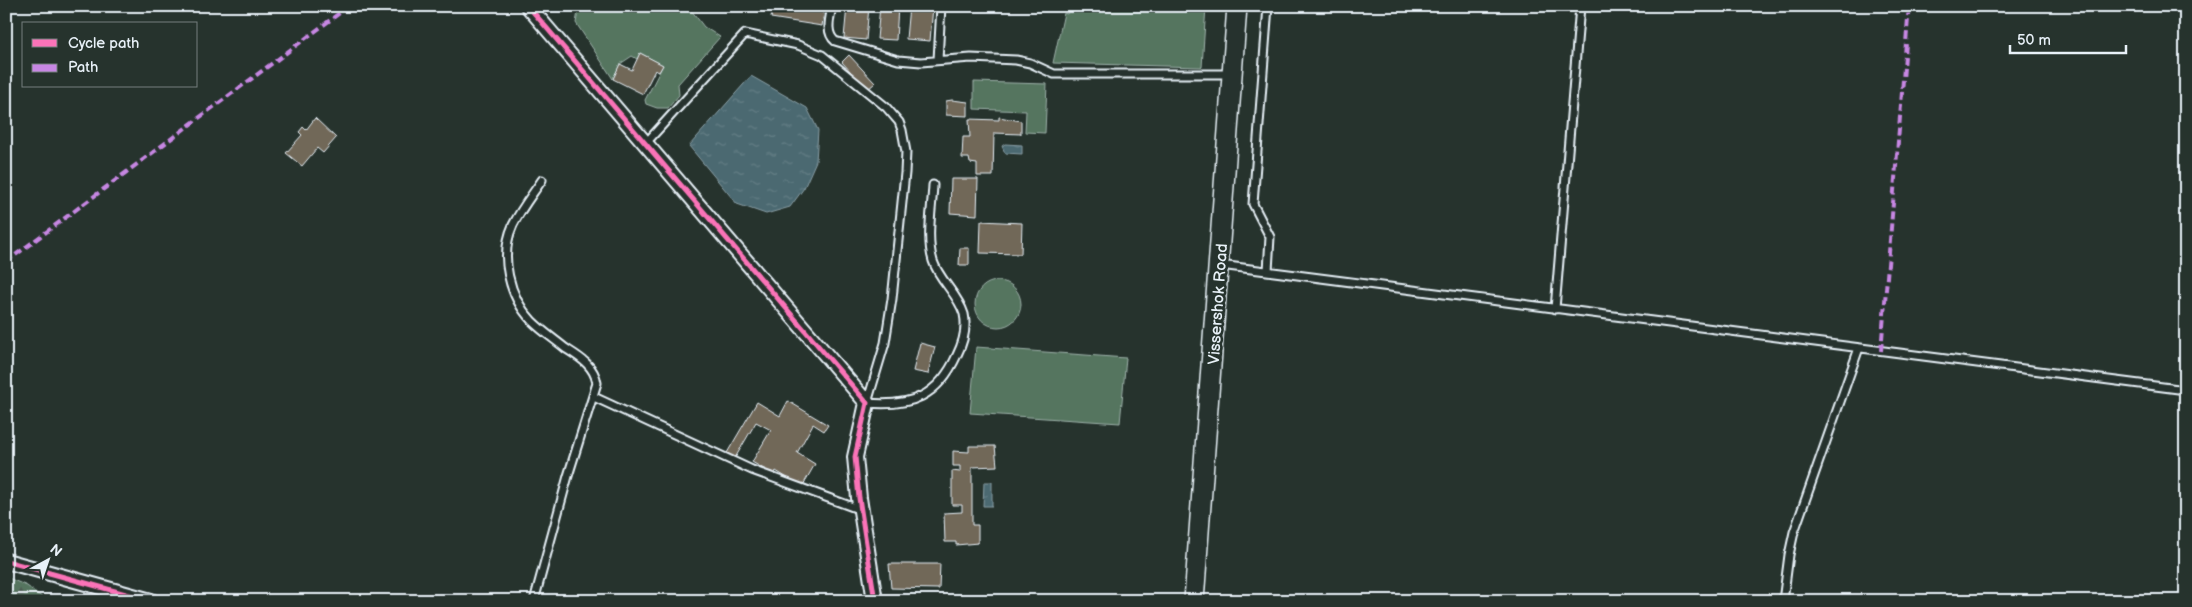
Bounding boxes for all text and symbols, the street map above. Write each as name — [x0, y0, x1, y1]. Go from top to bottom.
legend — [22, 22, 198, 88]
scale bar — [2010, 22, 2126, 54]
text: 50 m — [2017, 31, 2051, 50]
text: Cycle path — [68, 34, 139, 53]
text: Path — [68, 58, 98, 77]
street label: Vissershok Road — [1205, 243, 1232, 365]
north arrow — [22, 534, 72, 584]
text: N — [47, 541, 66, 560]

